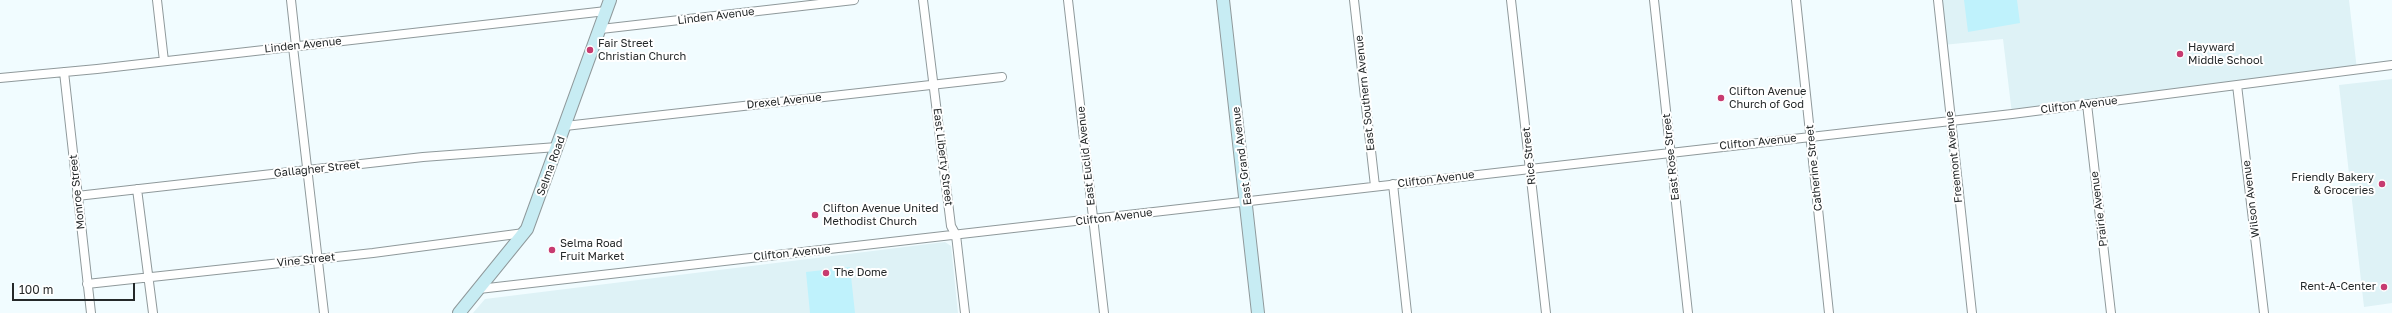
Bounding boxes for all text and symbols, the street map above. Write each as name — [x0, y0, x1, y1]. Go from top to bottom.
street label: Linden Avenue — [677, 5, 755, 27]
street label: Linden Avenue — [264, 34, 342, 56]
street label: East Southern Avenue — [1352, 34, 1378, 152]
place label: Fair Street Christian Church — [598, 37, 686, 63]
place label: Hayward Middle School — [2188, 41, 2263, 67]
marker: Fair Street Christian Church — [585, 45, 595, 55]
marker: Hayward Middle School — [2175, 49, 2185, 59]
place label: Clifton Avenue Church of God — [1729, 85, 1806, 111]
street label: Drexel Avenue — [746, 90, 822, 112]
marker: Clifton Avenue Church of God — [1716, 93, 1726, 103]
street label: Clifton Avenue — [2040, 94, 2118, 116]
street label: East Euclid Avenue — [1074, 106, 1098, 206]
street label: East Grand Avenue — [1229, 106, 1255, 206]
street label: East Liberty Street — [930, 107, 956, 207]
street label: Freemont Avenue — [1943, 110, 1965, 204]
street label: East Rose Street — [1660, 113, 1682, 201]
street label: Catherine Street — [1803, 124, 1825, 212]
street label: Rice Street — [1519, 126, 1539, 186]
street label: Clifton Avenue — [1719, 131, 1797, 153]
street label: Selma Road — [534, 134, 568, 198]
street label: Monroe Street — [67, 154, 87, 230]
street label: Gallagher Street — [273, 158, 361, 180]
street label: Wilson Avenue — [2240, 160, 2262, 238]
street label: Clifton Avenue — [1397, 168, 1475, 190]
street label: Prairie Avenue — [2088, 171, 2110, 247]
place label: Friendly Bakery & Groceries — [2291, 171, 2374, 197]
marker: Friendly Bakery & Groceries — [2377, 179, 2387, 189]
place label: Clifton Avenue United Methodist Church — [823, 202, 938, 228]
street label: Clifton Avenue — [1075, 206, 1153, 228]
marker: Clifton Avenue United Methodist Church — [810, 210, 820, 220]
place label: Selma Road Fruit Market — [560, 237, 624, 263]
street label: Clifton Avenue — [753, 242, 831, 264]
marker: Selma Road Fruit Market — [547, 245, 557, 255]
street label: Vine Street — [276, 250, 336, 270]
place label: The Dome — [834, 266, 887, 280]
marker: The Dome — [821, 268, 831, 278]
scale bar — [14, 275, 137, 301]
place label: Rent-A-Center — [2300, 280, 2376, 294]
text: 100 m — [19, 282, 53, 297]
marker: Rent-A-Center — [2379, 282, 2389, 292]

